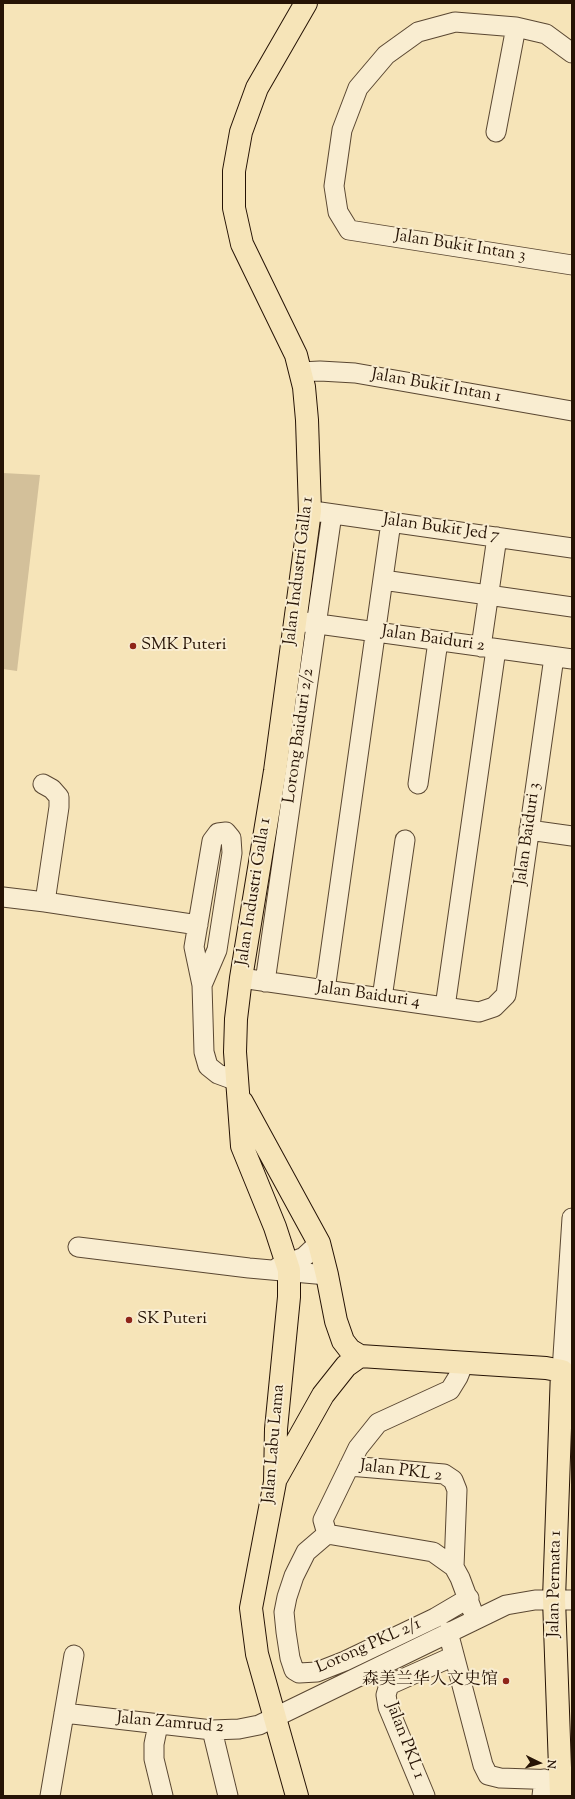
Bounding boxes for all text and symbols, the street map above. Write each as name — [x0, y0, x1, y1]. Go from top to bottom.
street label: Jalan Bukit Intan 3 — [393, 227, 527, 267]
street label: Jalan Bukit Intan 1 — [369, 366, 503, 408]
street label: Jalan Industri Galla 1 — [281, 496, 319, 646]
street label: Jalan Bukit Jed 7 — [381, 511, 501, 547]
street label: Jalan Baiduri 2 — [380, 623, 486, 657]
place label: SMK Puteri — [141, 636, 227, 656]
marker: SMK Puteri — [128, 641, 138, 651]
street label: Lorong Baiduri 2/2 — [280, 667, 320, 805]
street label: Jalan Baiduri 3 — [512, 781, 546, 887]
street label: Jalan Industri Galla 1 — [233, 817, 277, 967]
street label: Jalan Baiduri 4 — [315, 979, 421, 1013]
place label: SK Puteri — [137, 1310, 207, 1330]
marker: SK Puteri — [124, 1315, 134, 1325]
street label: Jalan Labu Lama — [260, 1384, 290, 1504]
street label: Jalan PKL 2 — [359, 1457, 443, 1487]
street label: Jalan Permata 1 — [545, 1530, 567, 1638]
street label: Lorong PKL 2/1 — [314, 1615, 424, 1679]
place label: 森美兰华人文史馆 — [362, 1671, 498, 1691]
marker: 森美兰华人文史馆 — [501, 1676, 511, 1686]
street label: Jalan PKL 1 — [380, 1700, 428, 1782]
street label: Jalan Zamrud 2 — [115, 1709, 225, 1739]
north arrow — [519, 1743, 559, 1783]
text: N — [543, 1759, 559, 1769]

